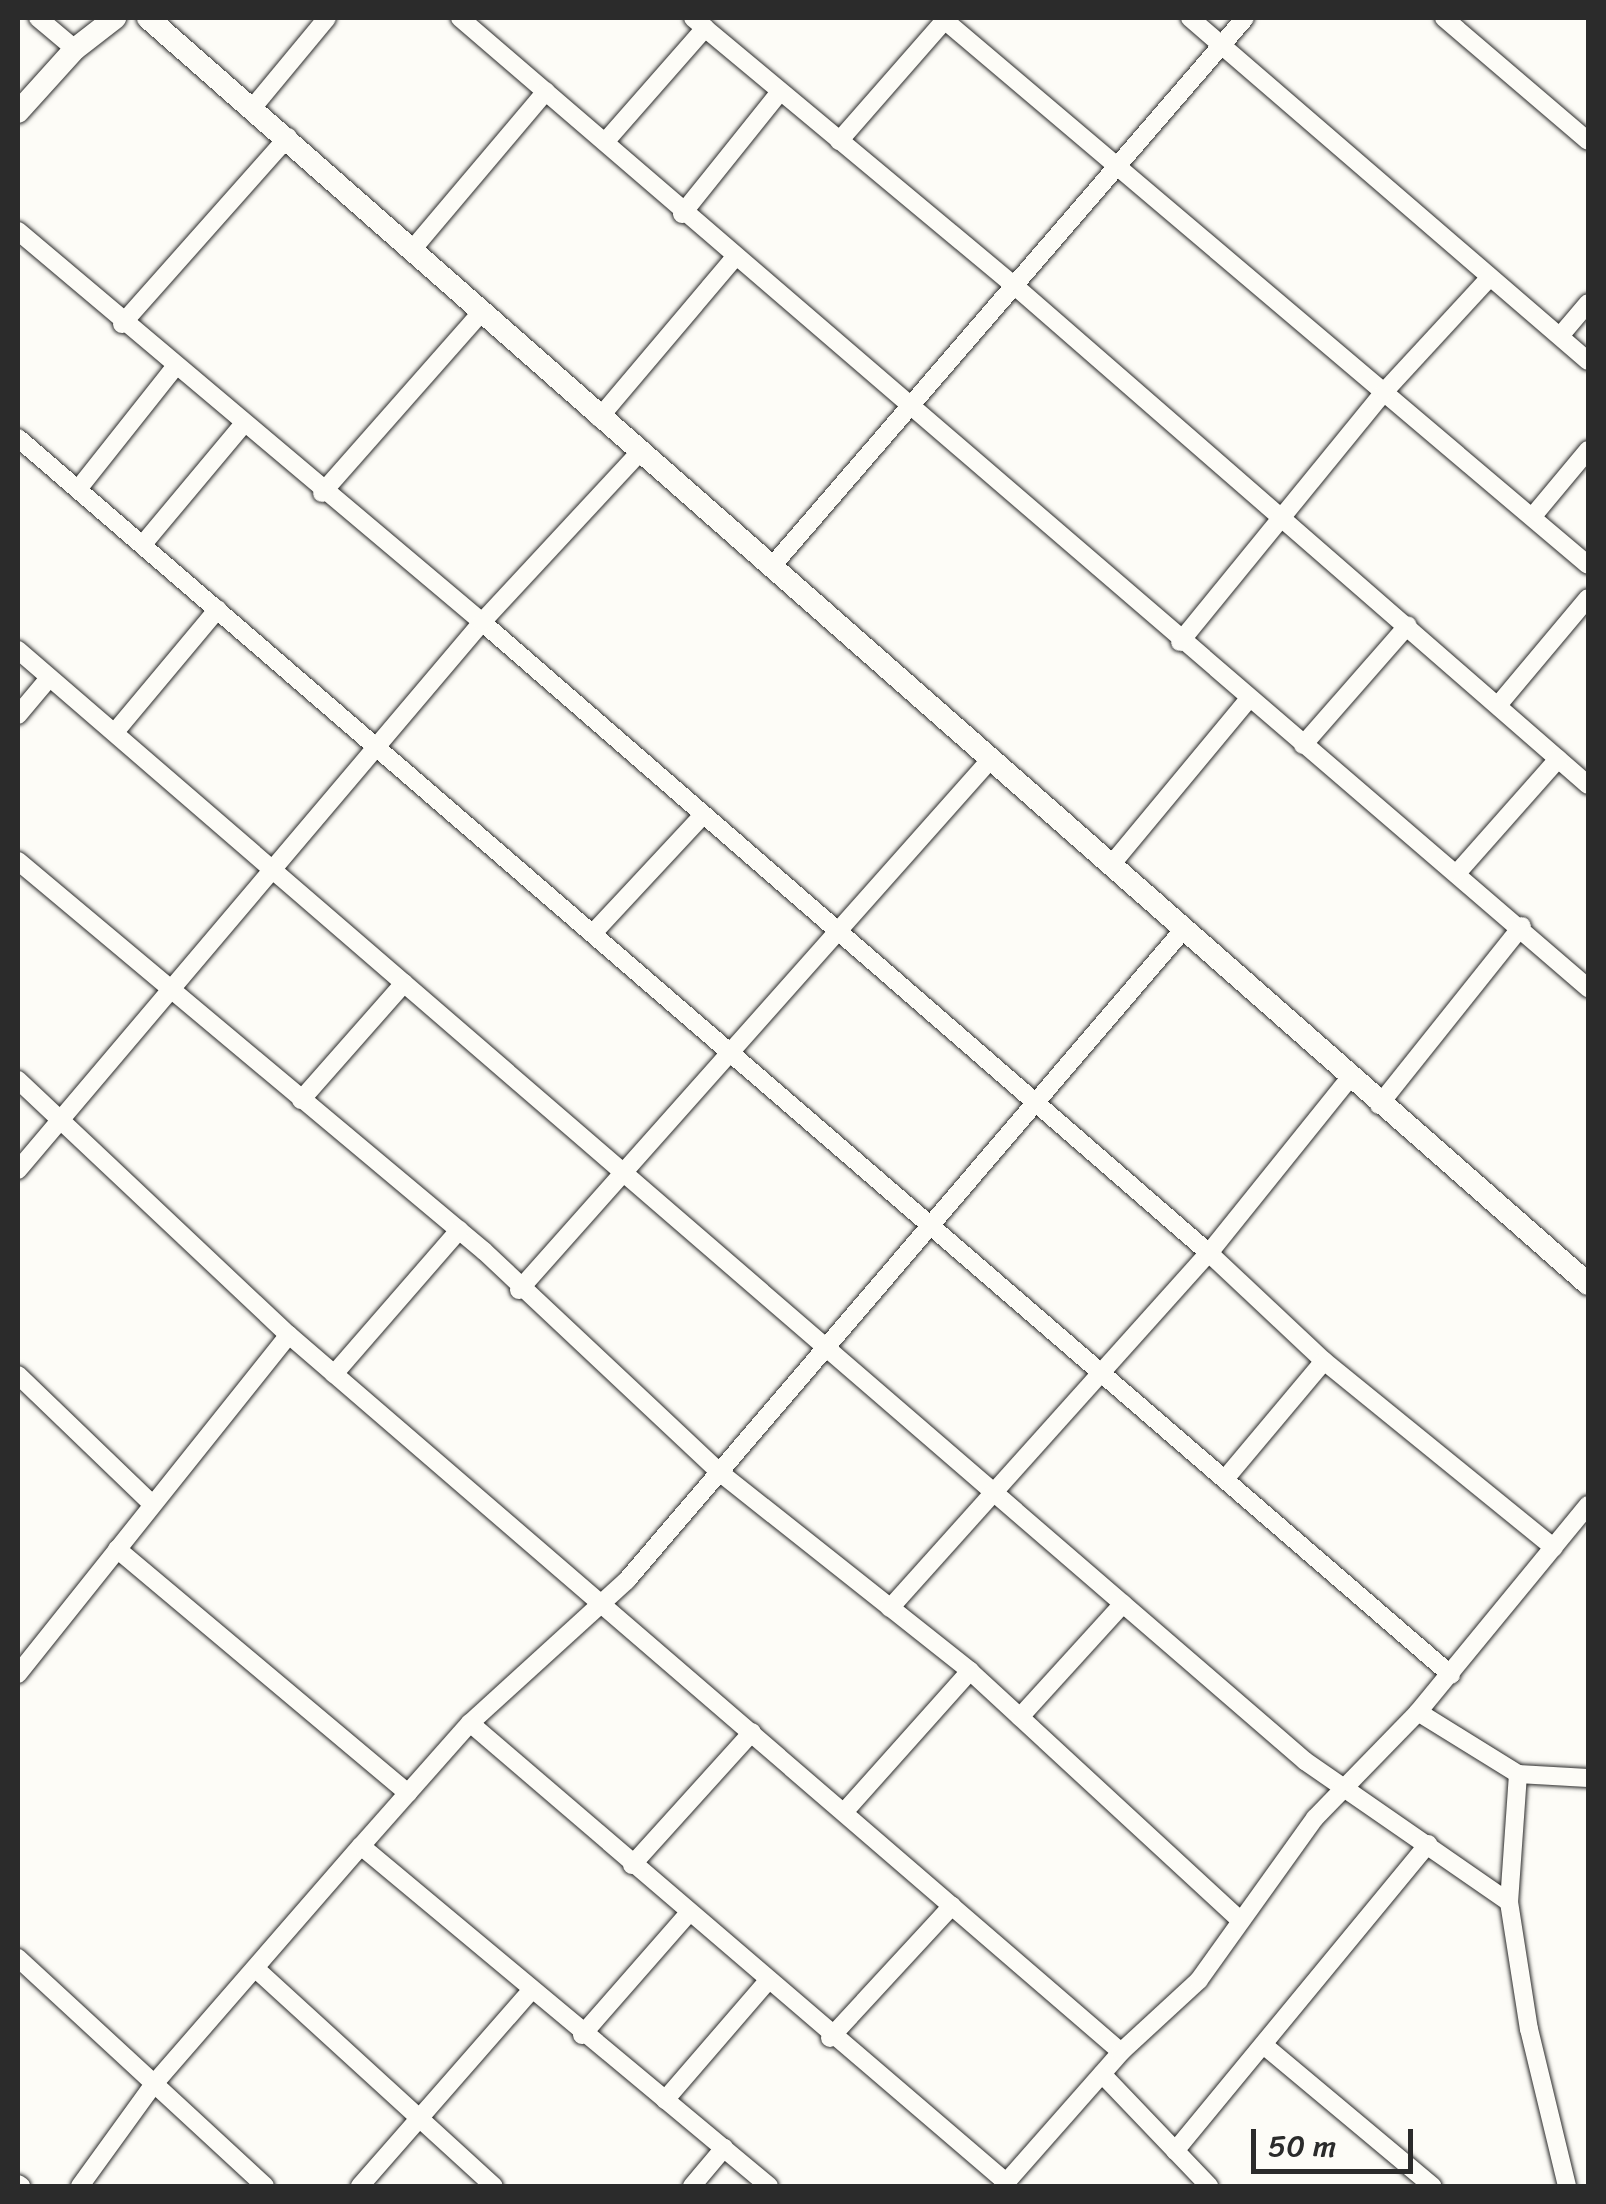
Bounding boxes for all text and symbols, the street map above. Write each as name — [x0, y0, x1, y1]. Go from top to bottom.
scale bar — [1256, 2109, 1418, 2171]
text: 50 m — [1268, 2119, 1336, 2173]

